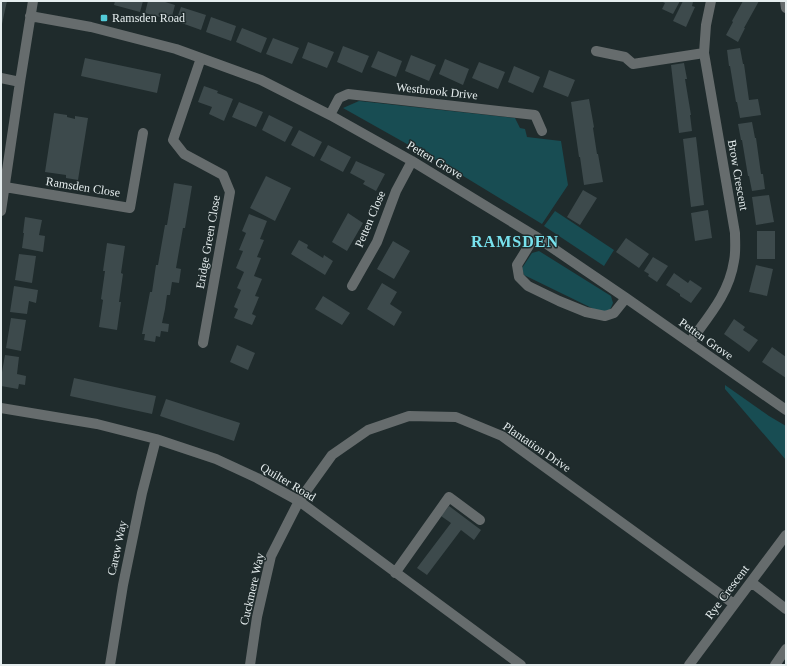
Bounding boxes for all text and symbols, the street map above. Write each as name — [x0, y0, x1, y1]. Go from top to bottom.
place label: Ramsden Road — [112, 11, 185, 25]
marker: Ramsden Road — [99, 13, 109, 23]
street label: Westbrook Drive — [395, 80, 479, 102]
street label: Petten Grove — [404, 138, 466, 182]
street label: Brow Crescent — [725, 139, 751, 212]
street label: Ramsden Close — [45, 174, 121, 200]
street label: Petten Close — [352, 188, 388, 250]
street label: Eridge Green Close — [193, 194, 223, 290]
district label: RAMSDEN — [471, 233, 559, 250]
street label: Petten Grove — [676, 315, 736, 363]
street label: Plantation Drive — [500, 419, 574, 475]
street label: Quilter Road — [258, 460, 318, 504]
street label: Carew Way — [104, 519, 130, 577]
street label: Cuckmere Way — [237, 551, 267, 627]
street label: Rye Crescent — [702, 562, 752, 622]

